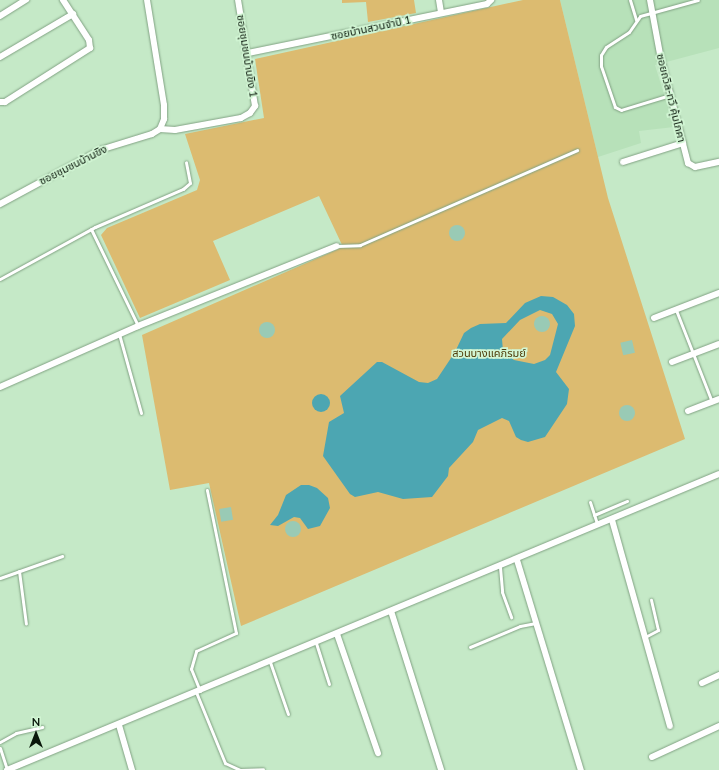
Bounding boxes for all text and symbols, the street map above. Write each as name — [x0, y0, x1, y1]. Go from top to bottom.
street label: ซอยบ้านสวนจำปี 1 — [330, 13, 412, 43]
street label: ซอยชุมชนบ้านขิง 1 — [234, 14, 260, 98]
street label: ซอยถวิล-ทวี คุ้มโภคา — [654, 52, 688, 144]
street label: ซอยชุมชนบ้านขิง — [37, 142, 109, 188]
park label: สวนบางแคภิรมย์ — [452, 346, 526, 360]
north arrow — [16, 714, 56, 754]
text: N — [32, 715, 40, 728]

